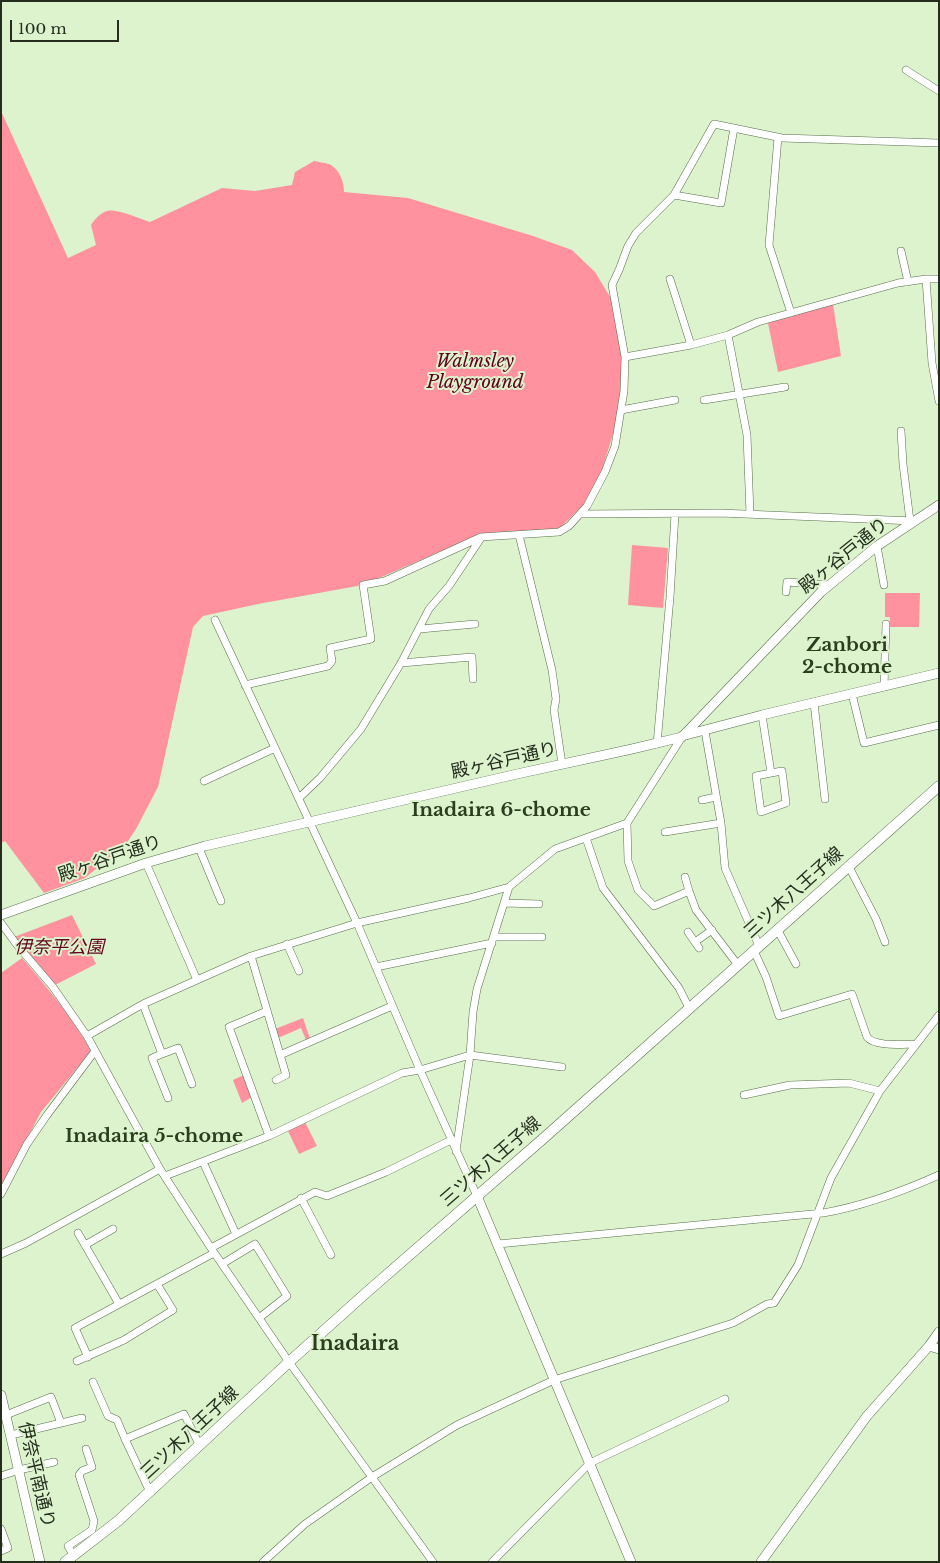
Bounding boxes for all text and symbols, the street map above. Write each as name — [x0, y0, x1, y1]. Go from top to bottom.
scale bar — [12, 10, 121, 42]
text: 100 m — [18, 19, 67, 38]
park label: Walmsley Playground — [426, 351, 524, 394]
street label: 殿ヶ谷戸通り — [795, 514, 893, 598]
district label: Zanbori 2-chome — [802, 635, 892, 679]
street label: 殿ヶ谷戸通り — [449, 738, 559, 784]
district label: Inadaira 6-chome — [411, 800, 591, 822]
street label: 殿ヶ谷戸通り — [55, 831, 165, 887]
street label: 三ツ木八王子線 — [740, 843, 848, 943]
park label: 伊奈平公園 — [14, 937, 104, 959]
street label: 三ツ木八王子線 — [436, 1113, 546, 1211]
district label: Inadaira 5-chome — [65, 1126, 243, 1148]
district label: Inadaira — [311, 1332, 399, 1356]
street label: 三ツ木八王子線 — [137, 1382, 243, 1484]
street label: 伊奈平南通り — [13, 1420, 59, 1530]

